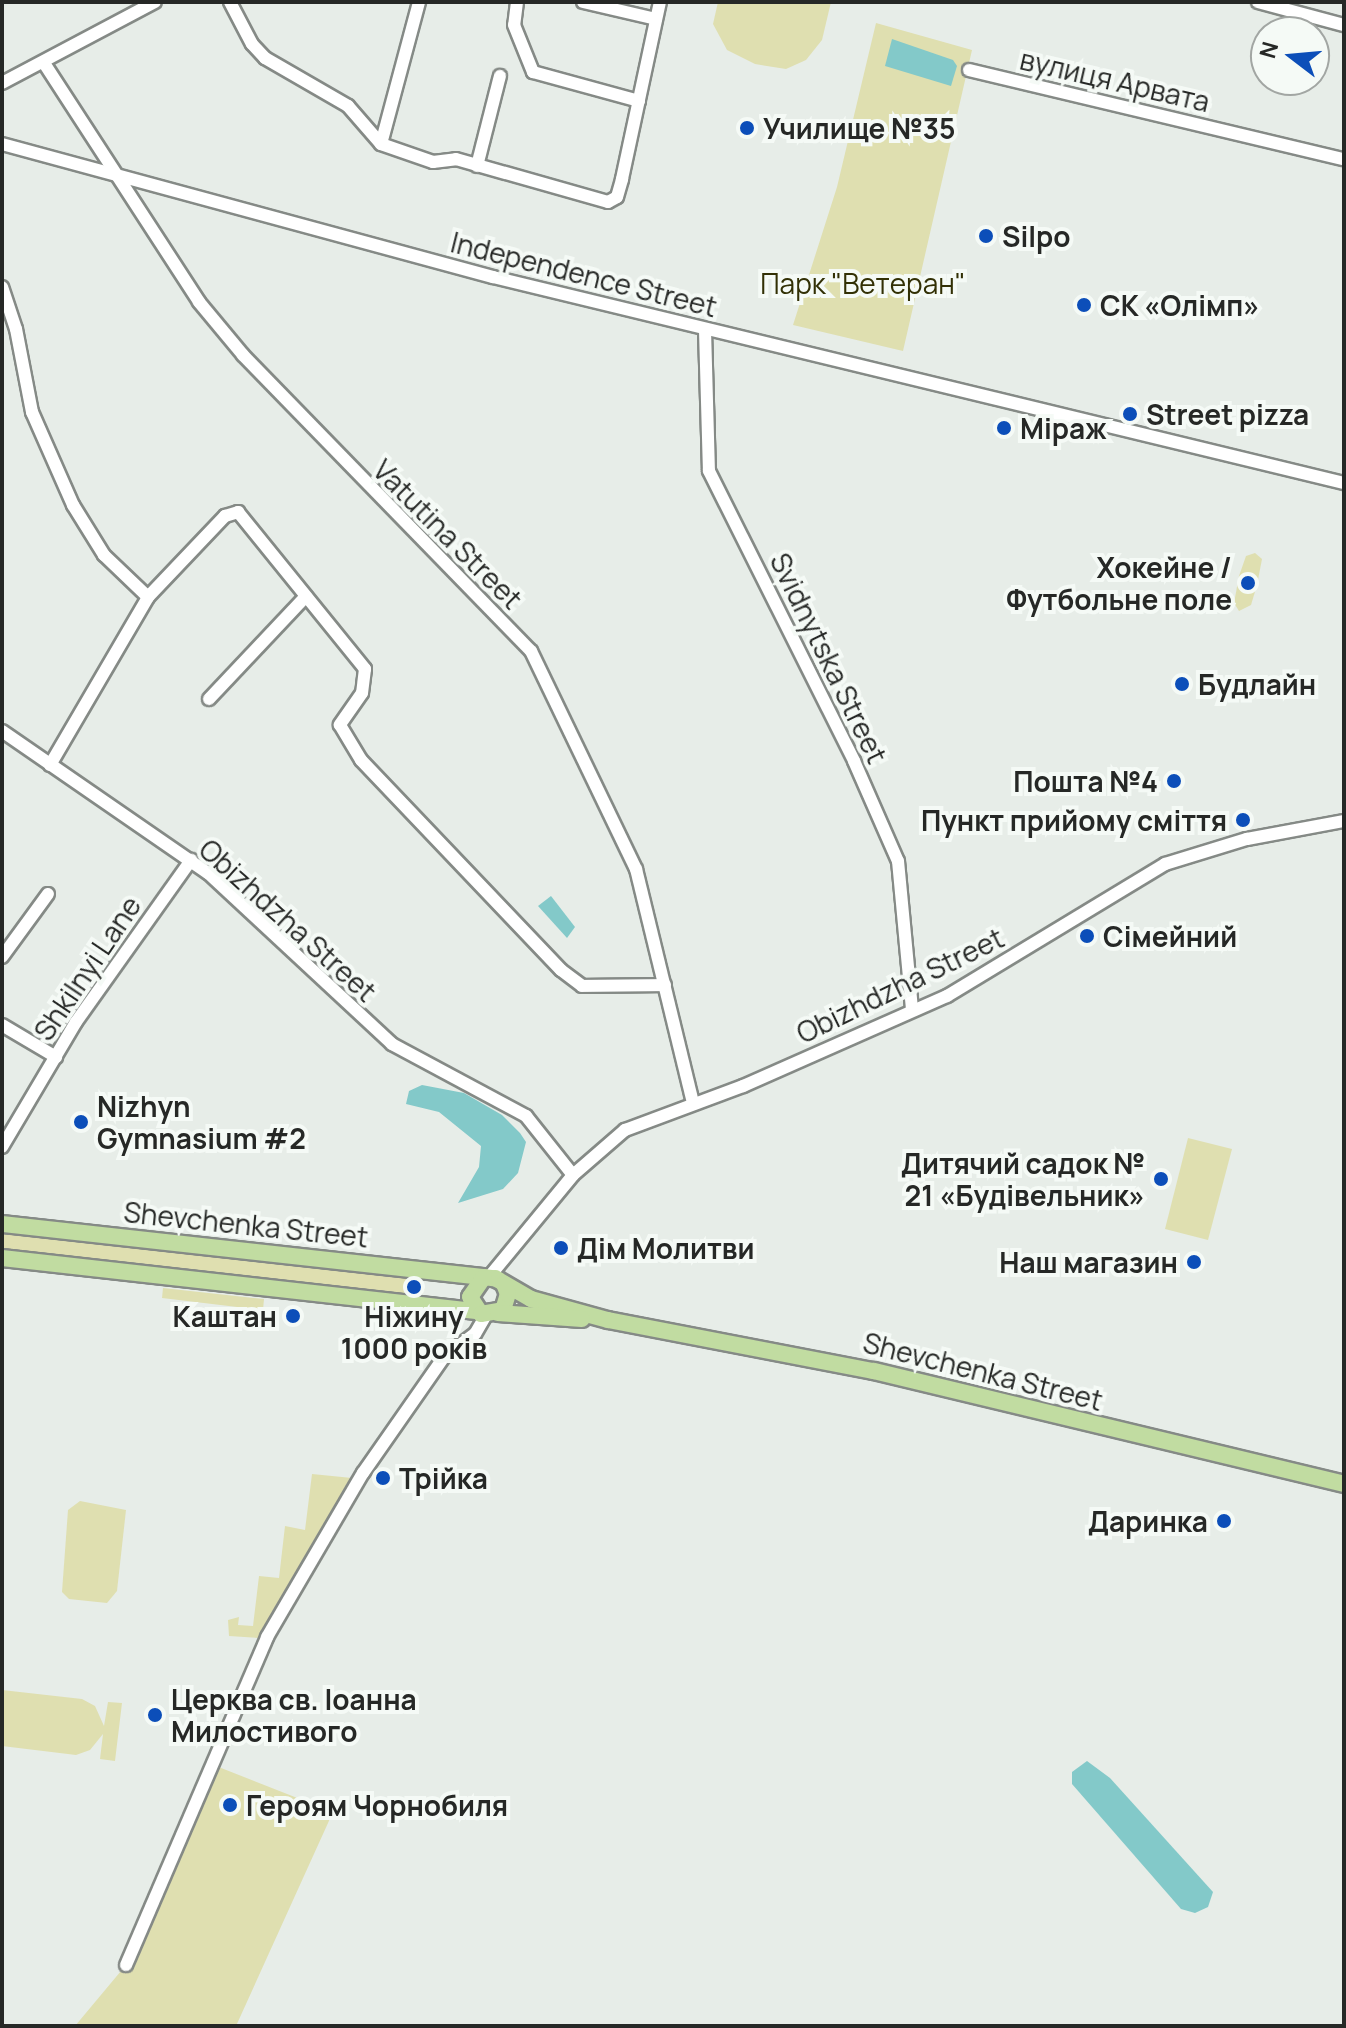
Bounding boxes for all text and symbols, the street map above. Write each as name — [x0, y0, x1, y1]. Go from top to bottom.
north arrow — [1250, 16, 1330, 96]
text: N — [1252, 38, 1285, 62]
street label: вулиця Арвата — [1017, 42, 1213, 118]
place label: Училище №35 — [763, 111, 955, 145]
marker: Училище №35 — [738, 119, 756, 137]
place label: Silpo — [1002, 219, 1071, 253]
street label: Independence Street — [447, 225, 721, 323]
marker: Silpo — [977, 227, 995, 245]
park label: Парк "Ветеран" — [760, 266, 966, 300]
place label: СК «Олімп» — [1100, 288, 1260, 322]
marker: СК «Олімп» — [1075, 296, 1093, 314]
place label: Street pizza — [1146, 397, 1309, 431]
marker: Street pizza — [1121, 405, 1139, 423]
place label: Міраж — [1020, 411, 1107, 445]
marker: Міраж — [995, 419, 1013, 437]
street label: Vatutina Street — [367, 453, 529, 615]
street label: Svidnytska Street — [764, 547, 894, 769]
place label: Хокейне / Футбольне поле — [1006, 550, 1232, 616]
marker: Хокейне / Футбольне поле — [1239, 574, 1257, 592]
place label: Будлайн — [1198, 667, 1316, 701]
marker: Будлайн — [1173, 675, 1191, 693]
place label: Пошта №4 — [1013, 764, 1158, 798]
marker: Пошта №4 — [1165, 772, 1183, 790]
place label: Пункт прийому сміття — [921, 803, 1227, 837]
marker: Пункт прийому сміття — [1234, 811, 1252, 829]
street label: Obizhdzha Street — [193, 832, 383, 1008]
street label: Shkilnyi Lane — [26, 890, 148, 1046]
place label: Сімейний — [1103, 919, 1237, 953]
street label: Obizhdzha Street — [791, 920, 1009, 1050]
marker: Сімейний — [1078, 927, 1096, 945]
place label: Nizhyn Gymnasium #2 — [97, 1089, 306, 1155]
marker: Nizhyn Gymnasium #2 — [72, 1113, 90, 1131]
place label: Дитячий садок № 21 «Будівельник» — [901, 1146, 1145, 1212]
marker: Дитячий садок № 21 «Будівельник» — [1152, 1170, 1170, 1188]
street label: Shevchenka Street — [122, 1194, 370, 1254]
place label: Дім Молитви — [577, 1231, 755, 1265]
marker: Дім Молитви — [552, 1239, 570, 1257]
place label: Наш магазин — [999, 1245, 1178, 1279]
marker: Наш магазин — [1185, 1253, 1203, 1271]
marker: Ніжину 1000 років — [405, 1278, 423, 1296]
place label: Каштан — [173, 1299, 277, 1333]
place label: Ніжину 1000 років — [341, 1299, 487, 1365]
marker: Каштан — [284, 1307, 302, 1325]
street label: Shevchenka Street — [860, 1325, 1106, 1417]
place label: Трійка — [399, 1461, 488, 1495]
marker: Трійка — [374, 1469, 392, 1487]
place label: Даринка — [1088, 1504, 1208, 1538]
marker: Даринка — [1215, 1512, 1233, 1530]
place label: Церква св. Іоанна Милостивого — [171, 1682, 417, 1748]
marker: Церква св. Іоанна Милостивого — [146, 1706, 164, 1724]
place label: Героям Чорнобиля — [246, 1788, 508, 1822]
marker: Героям Чорнобиля — [221, 1796, 239, 1814]

